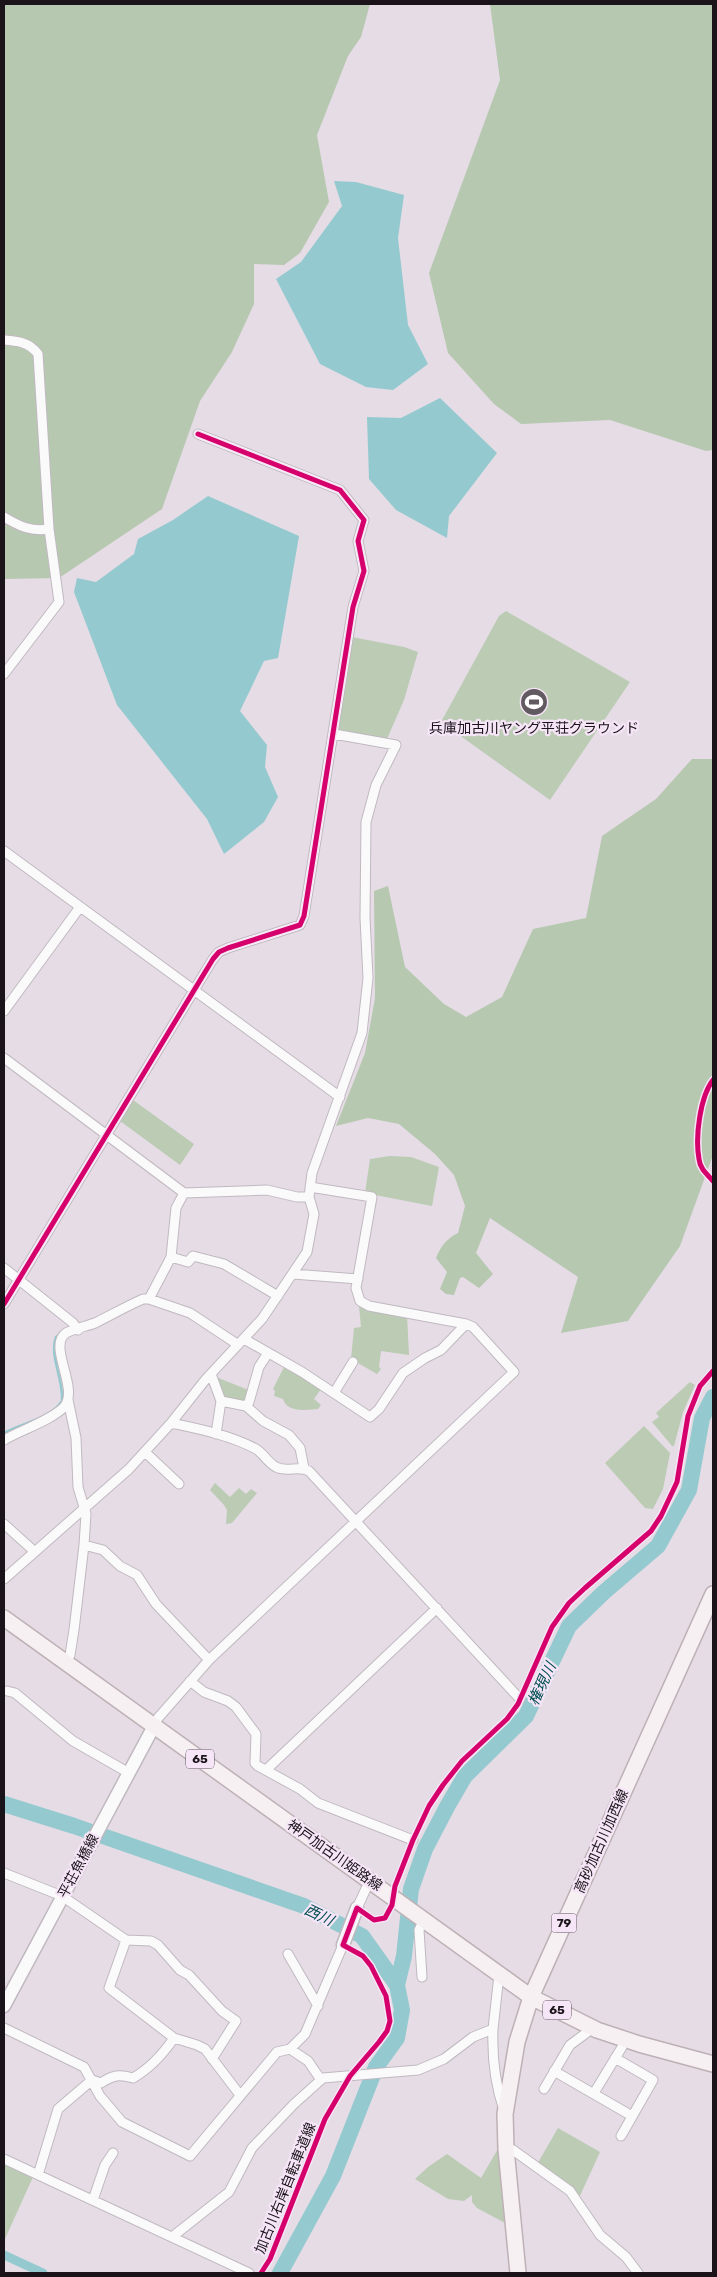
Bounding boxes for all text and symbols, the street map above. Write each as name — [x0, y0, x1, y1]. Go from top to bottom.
sports icon: 兵庫加古川ヤング平荘グラウンド — [519, 687, 549, 717]
place label: 兵庫加古川ヤング平荘グラウンド — [429, 720, 639, 737]
water label: 権現川 — [524, 1658, 561, 1708]
road number: 65 — [186, 1750, 214, 1768]
street label: 高砂加古川加西線 — [571, 1787, 632, 1896]
street label: 神戸加古川姫路線 — [284, 1816, 385, 1894]
street label: 平荘魚橋線 — [55, 1831, 102, 1901]
water label: 西川 — [302, 1900, 338, 1931]
road number: 79 — [552, 1914, 576, 1932]
road number: 65 — [543, 2000, 571, 2020]
street label: 加古川右岸自転車道線 — [251, 2120, 320, 2256]

